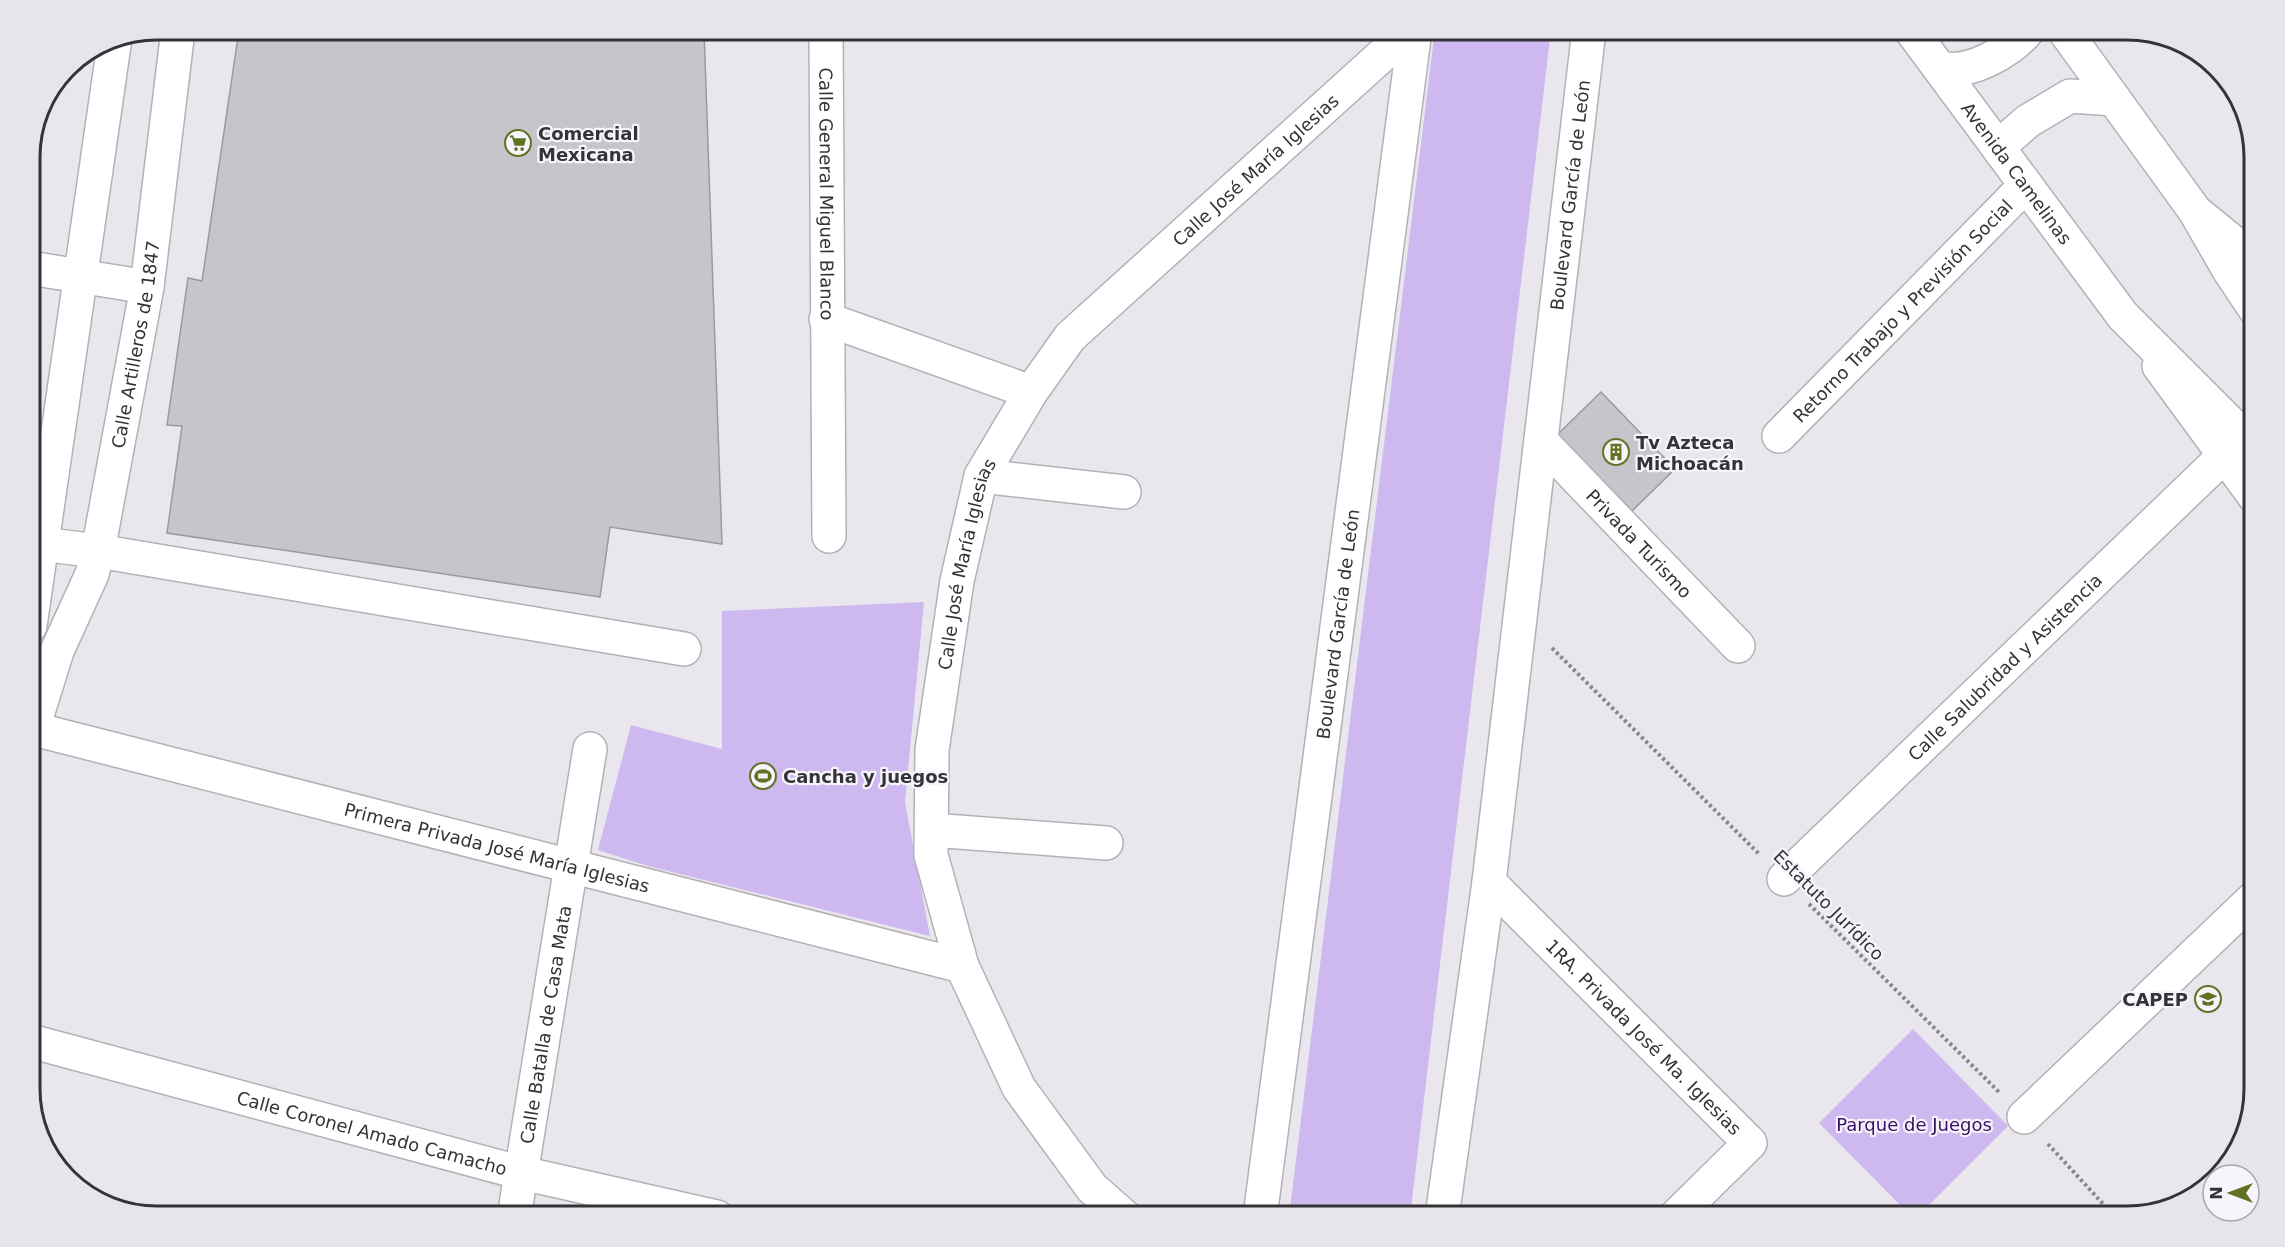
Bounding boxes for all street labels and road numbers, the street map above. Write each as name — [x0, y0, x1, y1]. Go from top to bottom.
street label: Calle General Miguel Blanco — [816, 67, 838, 321]
street label: Boulevard García de León — [1546, 79, 1594, 311]
street label: Calle José María Iglesias — [1168, 89, 1343, 250]
street label: Avenida Camelinas — [1957, 98, 2077, 248]
street label: Retorno Trabajo y Previsión Social — [1788, 195, 2016, 426]
street label: Calle Artilleros de 1847 — [107, 239, 163, 450]
street label: Calle José María Iglesias — [933, 454, 1000, 671]
street label: Privada Turismo — [1582, 485, 1696, 602]
street label: Boulevard García de León — [1312, 508, 1363, 740]
street label: Calle Salubridad y Asistencia — [1903, 569, 2106, 765]
street label: Primera Privada José María Iglesias — [342, 798, 652, 896]
street label: Estatuto Jurídico — [1769, 845, 1889, 965]
street label: Calle Batalla de Casa Mata — [516, 904, 575, 1145]
street label: 1RA. Privada José Ma. Iglesias — [1542, 935, 1746, 1139]
street label: Calle Coronel Amado Camacho — [234, 1086, 509, 1179]

